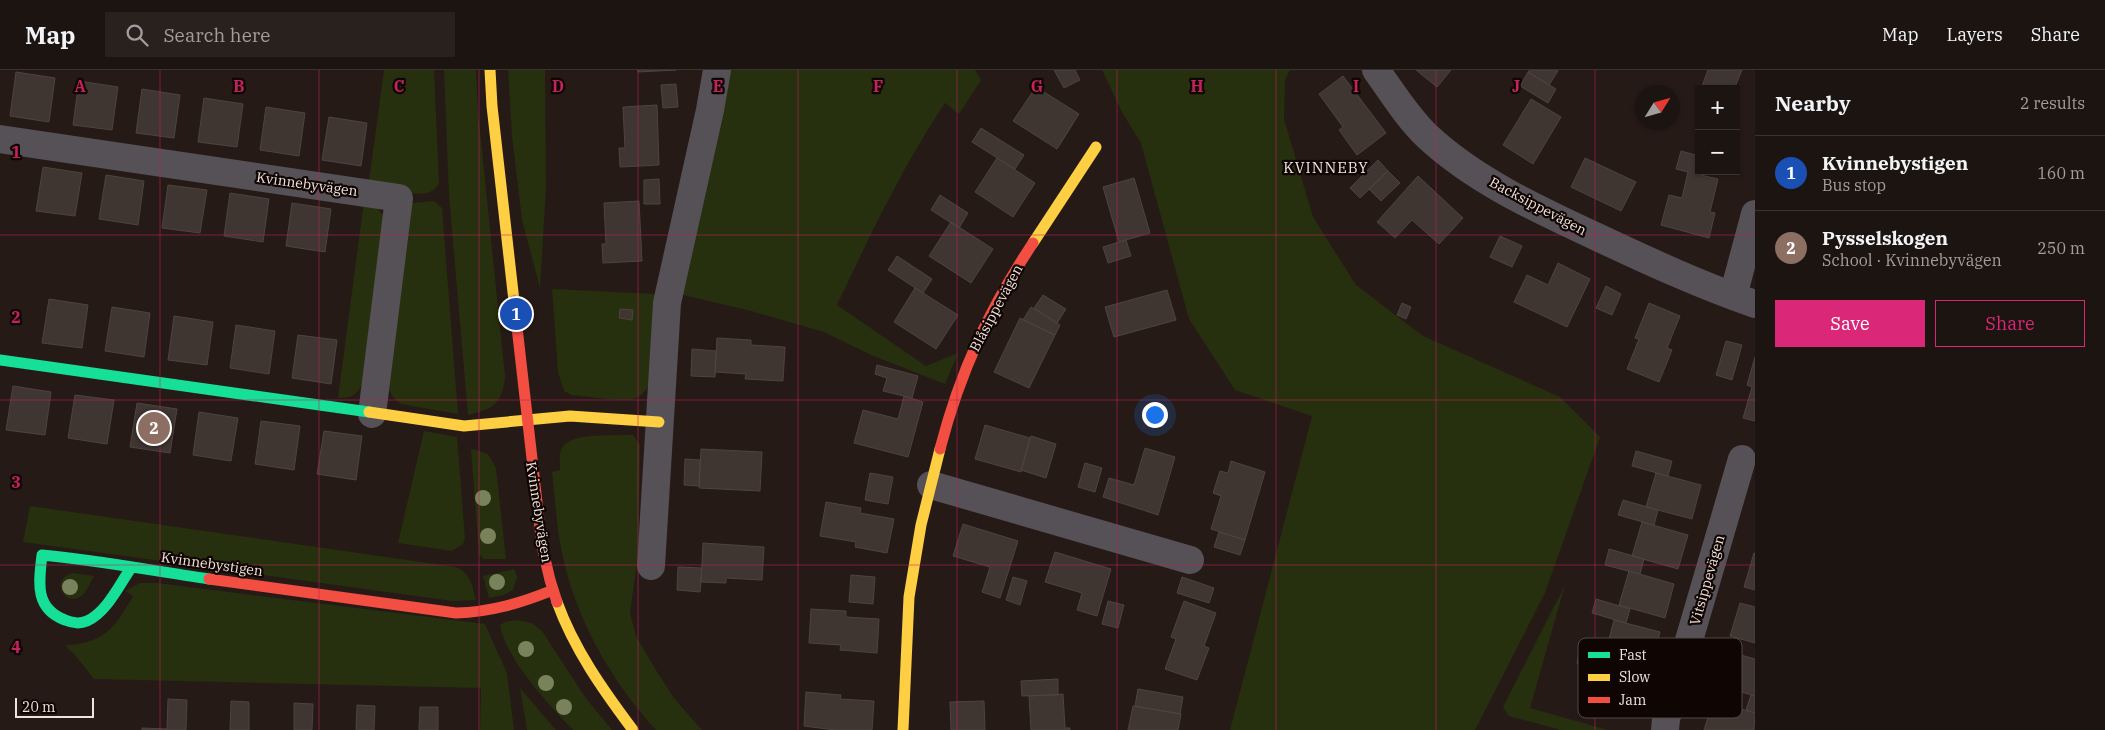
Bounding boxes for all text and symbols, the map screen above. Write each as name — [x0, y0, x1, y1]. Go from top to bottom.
search box — [105, 12, 455, 57]
text: Map — [25, 19, 75, 51]
icon: search — [123, 21, 151, 49]
text: Search here — [163, 23, 270, 47]
text: Map — [1882, 23, 1919, 46]
text: Layers — [1947, 23, 2003, 46]
text: Share — [2031, 23, 2080, 46]
text: A — [74, 76, 86, 96]
text: B — [233, 76, 245, 96]
text: C — [394, 76, 404, 96]
text: D — [552, 76, 564, 96]
text: E — [713, 76, 723, 96]
text: F — [873, 76, 883, 96]
text: G — [1031, 76, 1043, 96]
text: H — [1191, 76, 1204, 96]
text: I — [1353, 76, 1359, 96]
text: J — [1512, 76, 1520, 96]
north arrow — [1635, 85, 1680, 130]
map controls — [1695, 85, 1740, 175]
button: + — [1695, 85, 1740, 130]
text: Nearby — [1775, 89, 1851, 117]
text: 2 results — [2020, 93, 2085, 113]
button: − — [1695, 130, 1740, 175]
text: 1 — [11, 142, 21, 162]
text: Kvinnebystigen — [1822, 151, 1968, 175]
district label: KVINNEBY — [1283, 158, 1369, 177]
text: 1 — [1786, 163, 1796, 183]
text: 160 m — [2037, 163, 2085, 183]
street label: Kvinnebyvägen — [255, 168, 359, 200]
street label: Backsippevägen — [1486, 173, 1590, 239]
text: Bus stop — [1822, 175, 1886, 195]
text: Pysselskogen — [1822, 226, 1948, 250]
text: 2 — [1786, 238, 1796, 258]
text: 250 m — [2037, 238, 2085, 258]
text: School · Kvinnebyvägen — [1822, 250, 2002, 270]
street label: Blåsippevägen — [965, 261, 1027, 355]
pin: 1 — [500, 295, 532, 333]
button: Save — [1775, 300, 1925, 347]
button: Share — [1935, 300, 2085, 347]
text: 2 — [11, 307, 21, 327]
your location — [1142, 402, 1168, 428]
pin: 2 — [138, 409, 170, 447]
street label: Kvinnebyvägen — [522, 460, 556, 564]
text: 3 — [11, 472, 21, 492]
street label: Vitsippevägen — [1685, 533, 1729, 627]
street label: Kvinnebystigen — [160, 548, 264, 580]
text: 4 — [11, 637, 21, 657]
legend — [1578, 638, 1742, 718]
text: Fast — [1619, 646, 1647, 664]
text: Slow — [1619, 668, 1650, 686]
text: Jam — [1619, 691, 1646, 709]
scale bar — [15, 695, 94, 718]
text: 20 m — [22, 698, 55, 716]

